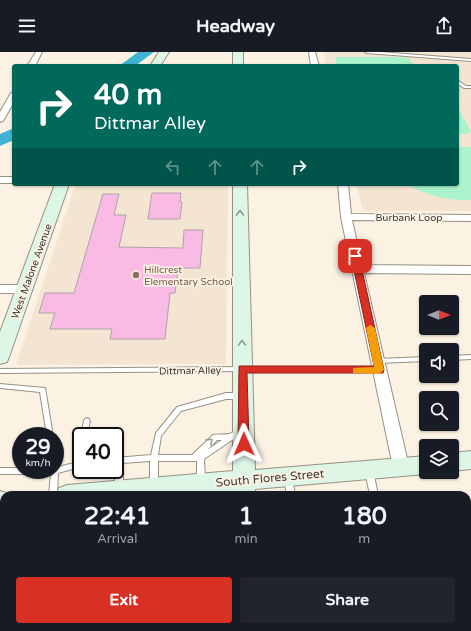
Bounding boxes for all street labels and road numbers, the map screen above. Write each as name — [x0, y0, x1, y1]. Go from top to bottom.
street label: Burbank Loop — [375, 212, 443, 224]
street label: West Malone Avenue — [9, 222, 55, 321]
street label: Dittmar Alley — [159, 364, 222, 378]
street label: South Flores Street — [215, 466, 325, 490]

